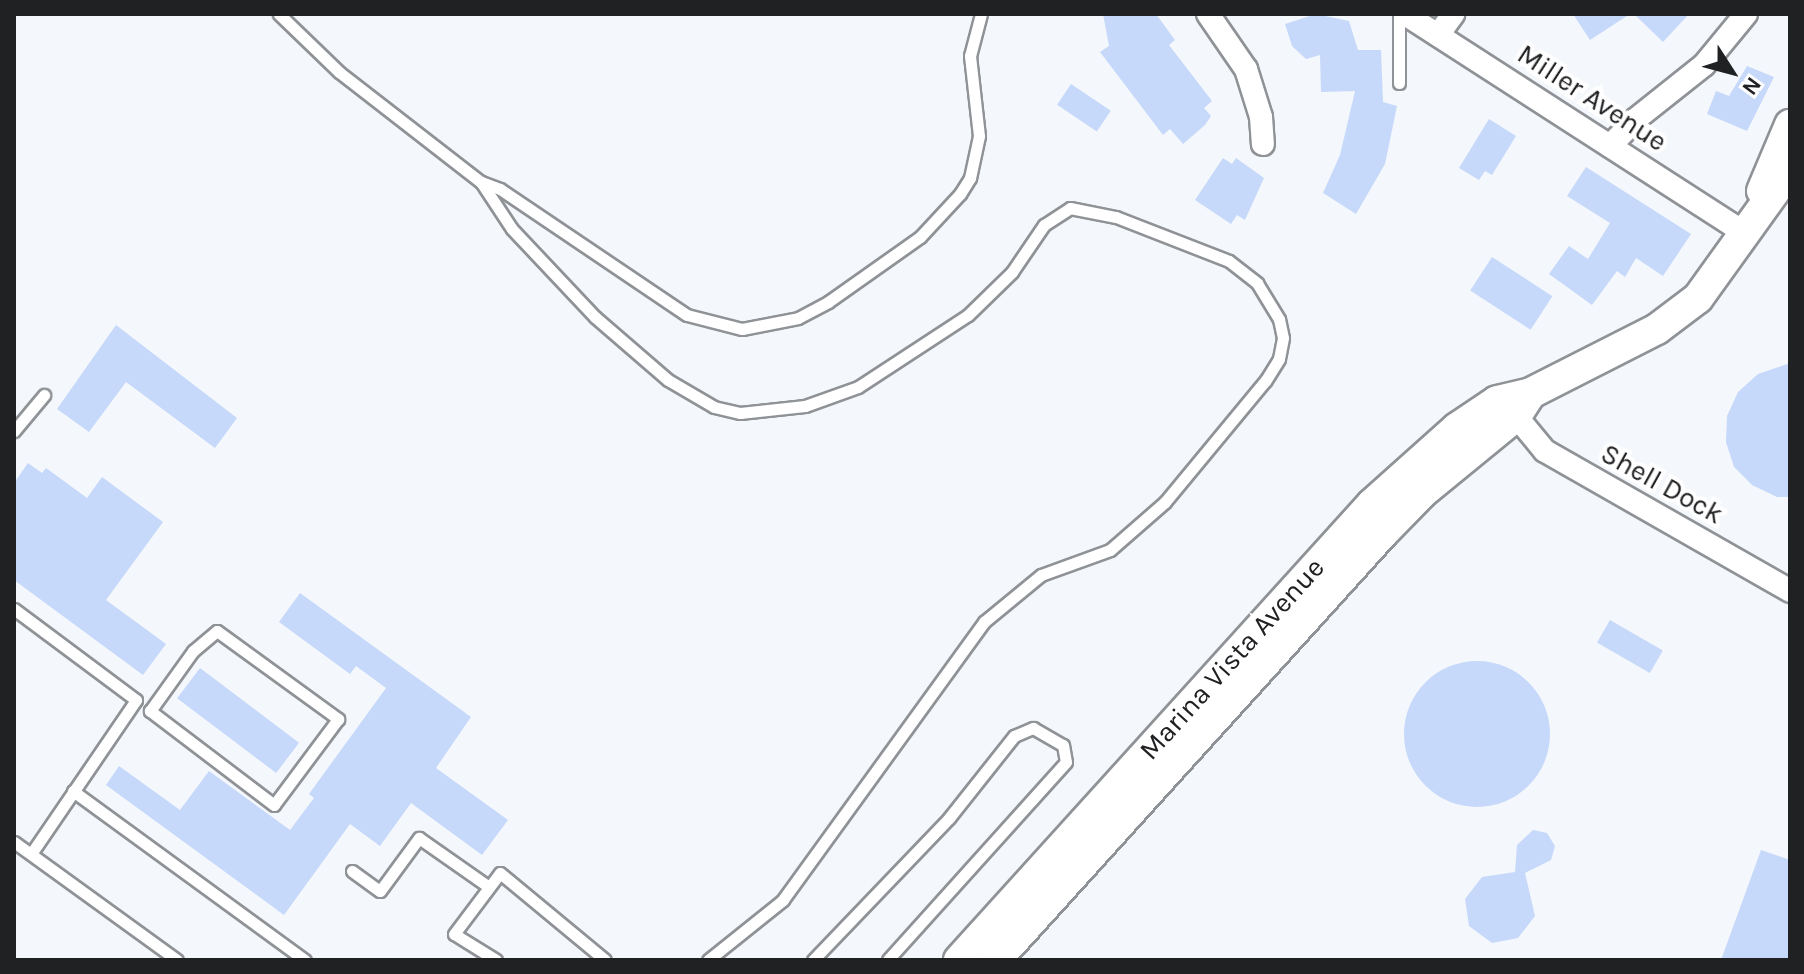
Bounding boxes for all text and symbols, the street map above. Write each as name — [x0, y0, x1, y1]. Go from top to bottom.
north arrow — [1692, 32, 1772, 112]
street label: Miller Avenue — [1511, 37, 1673, 159]
text: N — [1736, 72, 1767, 100]
street label: Shell Dock — [1595, 437, 1729, 531]
street label: Marina Vista Avenue — [1132, 551, 1332, 767]

